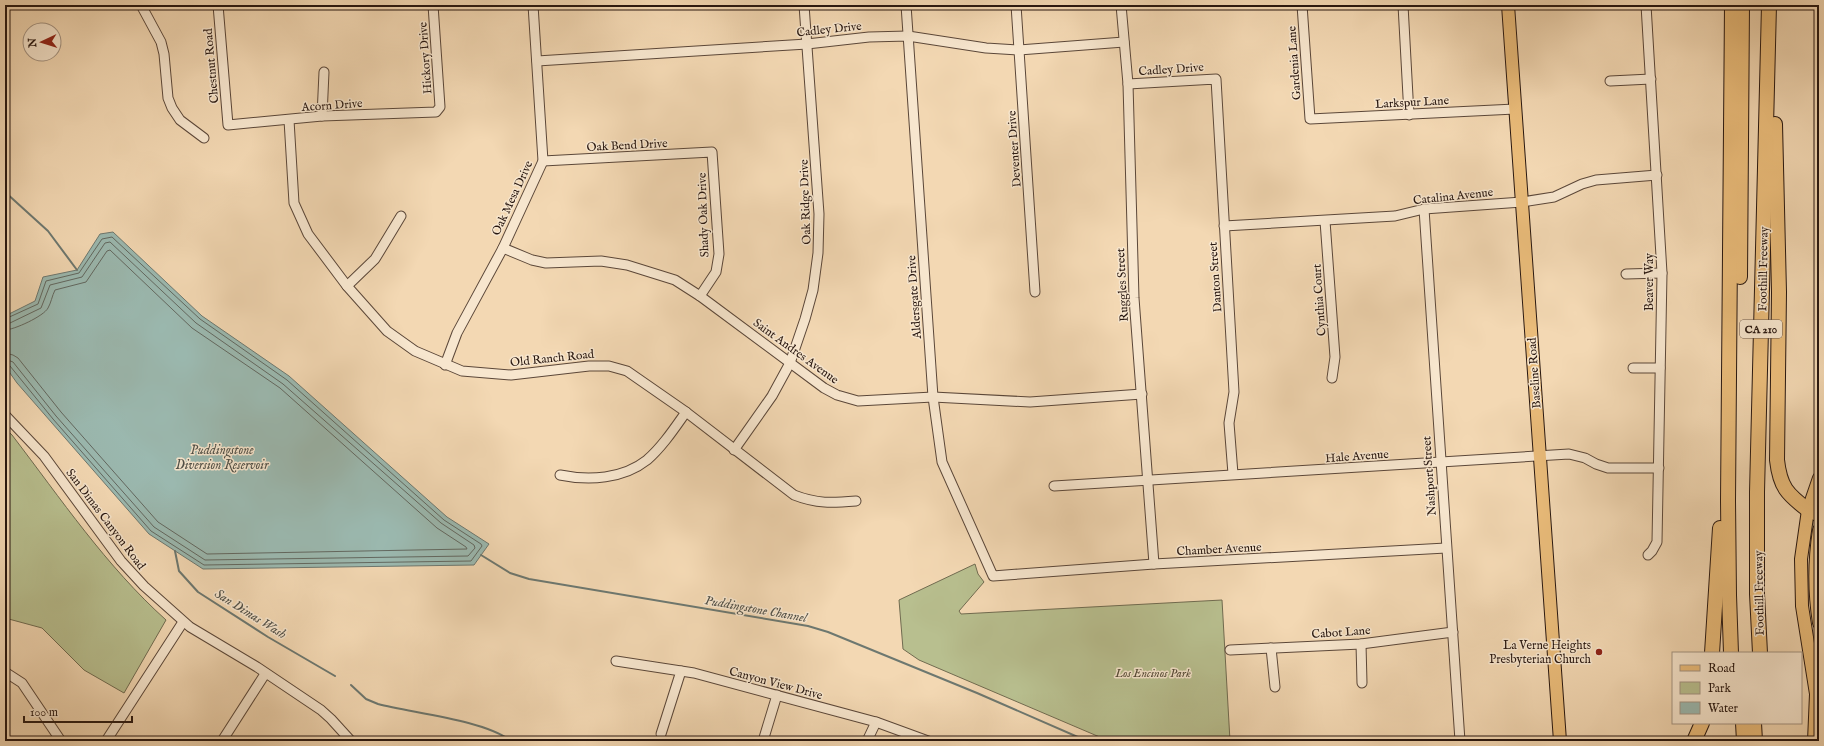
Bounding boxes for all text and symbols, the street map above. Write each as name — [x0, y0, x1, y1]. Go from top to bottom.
street label: Cadley Drive — [796, 19, 863, 40]
street label: Hickory Drive — [415, 21, 436, 95]
north arrow — [22, 22, 62, 62]
street label: Gardenia Lane — [1284, 25, 1305, 100]
street label: Chestnut Road — [201, 27, 222, 104]
text: N — [26, 37, 40, 49]
street label: Cadley Drive — [1138, 60, 1205, 79]
street label: Larkspur Lane — [1375, 93, 1450, 113]
street label: Acorn Drive — [300, 96, 364, 115]
street label: Deventer Drive — [1004, 110, 1025, 188]
street label: Oak Bend Drive — [586, 136, 668, 155]
street label: Oak Mesa Drive — [489, 158, 537, 238]
street label: Oak Ridge Drive — [796, 159, 814, 245]
street label: Shady Oak Drive — [695, 172, 712, 258]
street label: Catalina Avenue — [1412, 185, 1494, 208]
street label: Foothill Freeway — [1755, 226, 1772, 312]
street label: Danton Street — [1206, 241, 1225, 313]
street label: Ruggles Street — [1113, 248, 1132, 322]
street label: Beaver Way — [1642, 253, 1657, 311]
street label: Aldersgate Drive — [904, 254, 925, 340]
street label: Cynthia Court — [1310, 263, 1329, 336]
street label: Saint Andres Avenue — [750, 315, 842, 388]
road number: CA 210 — [1740, 320, 1782, 338]
street label: Baseline Road — [1524, 336, 1544, 409]
street label: Old Ranch Road — [509, 347, 595, 370]
street label: Nashport Street — [1419, 436, 1441, 516]
water label: Puddingstone Diversion Reservoir — [176, 442, 269, 474]
street label: Hale Avenue — [1325, 447, 1390, 466]
street label: San Dimas Canyon Road — [63, 466, 149, 573]
street label: Chamber Avenue — [1176, 540, 1262, 559]
street label: Foothill Freeway — [1751, 550, 1768, 636]
water label: San Dimas Wash — [211, 585, 290, 643]
water label: Puddingstone Channel — [703, 592, 809, 628]
street label: Cabot Lane — [1311, 623, 1371, 642]
place label: La Verne Heights Presbyterian Church — [1489, 638, 1592, 667]
marker: La Verne Heights Presbyterian Church — [1594, 647, 1604, 657]
legend — [1672, 652, 1802, 724]
text: Road — [1708, 661, 1736, 676]
street label: Canyon View Drive — [727, 664, 825, 703]
park label: Los Encinos Park — [1114, 666, 1191, 681]
text: Park — [1708, 681, 1731, 696]
scale bar — [24, 698, 132, 724]
text: Water — [1708, 701, 1739, 716]
text: 100 m — [30, 705, 58, 720]

